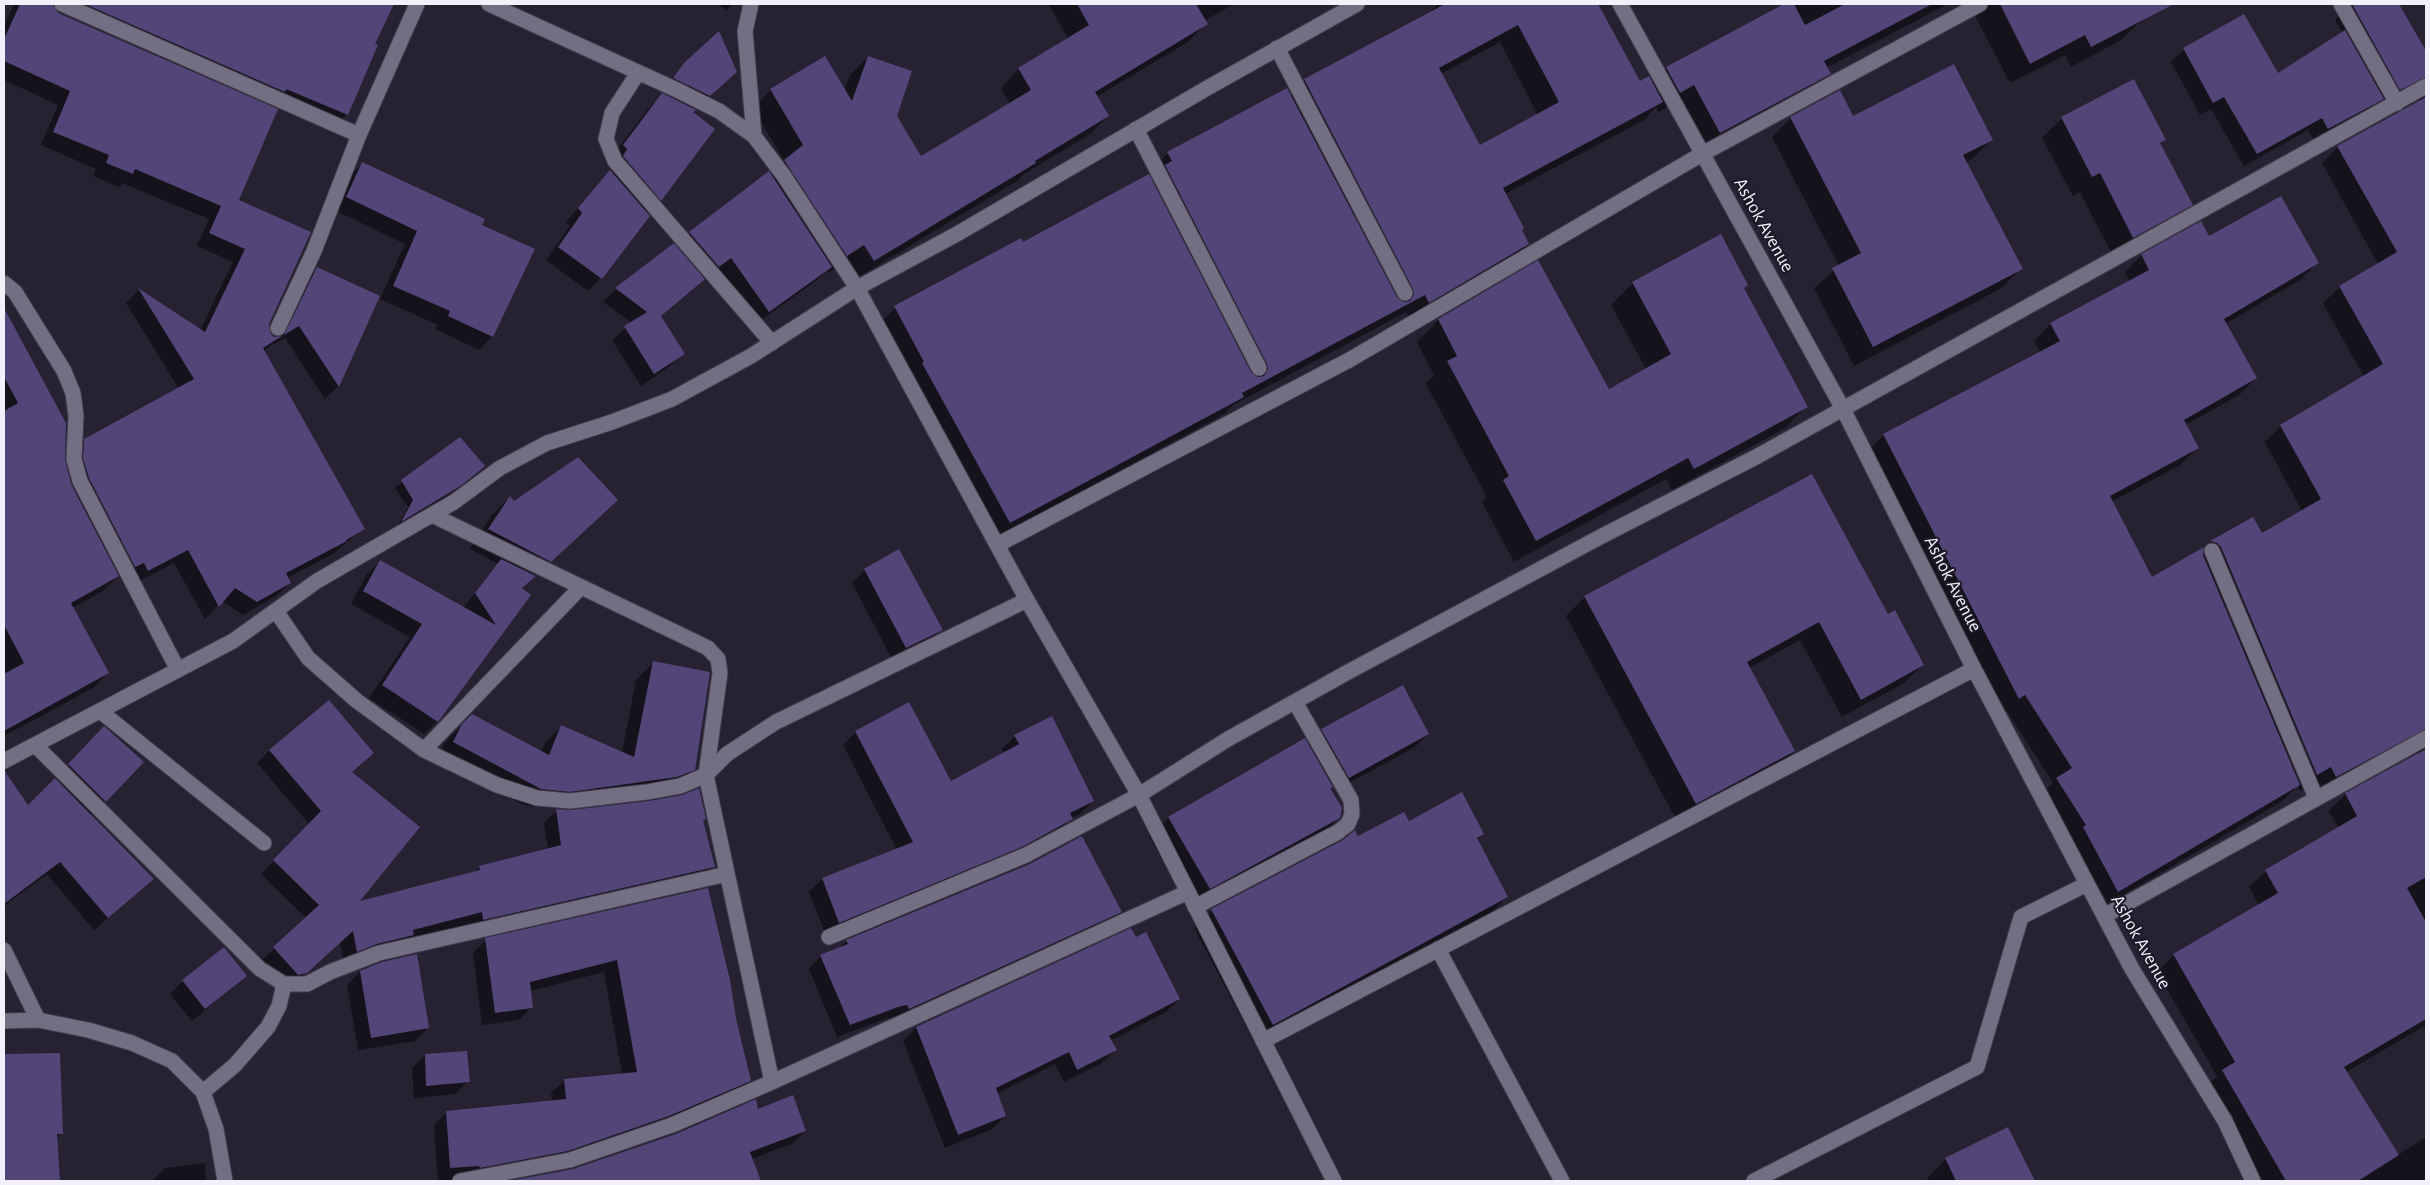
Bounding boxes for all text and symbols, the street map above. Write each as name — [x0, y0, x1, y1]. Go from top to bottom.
street label: Ashok Avenue — [1729, 174, 1799, 276]
street label: Ashok Avenue — [1919, 532, 1987, 636]
street label: Ashok Avenue — [2106, 891, 2176, 993]

